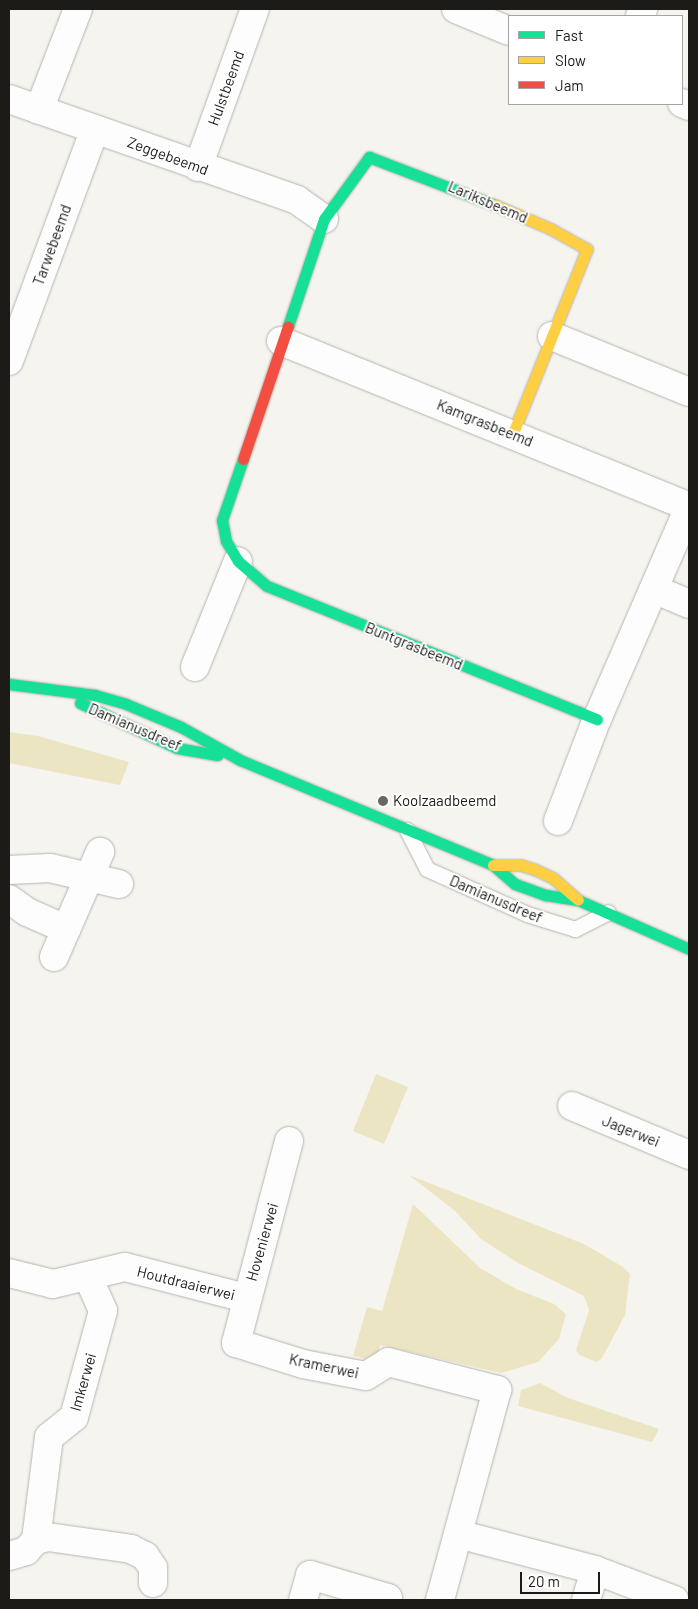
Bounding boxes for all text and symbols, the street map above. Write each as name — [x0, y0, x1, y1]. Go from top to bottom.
legend — [508, 15, 683, 105]
text: Fast — [555, 26, 583, 44]
street label: Hulstbeemd — [204, 48, 248, 128]
text: Slow — [555, 51, 586, 69]
text: Jam — [555, 76, 584, 94]
street label: Zeggebeemd — [125, 133, 211, 179]
street label: Lariksbeemd — [445, 177, 531, 227]
street label: Tarwebeemd — [29, 202, 75, 288]
street label: Kamgrasbeemd — [434, 396, 536, 450]
street label: Buntgrasbeemd — [363, 618, 465, 674]
street label: Damianusdreef — [86, 699, 184, 755]
place label: Koolzaadbeemd — [393, 792, 496, 810]
marker: Koolzaadbeemd — [377, 795, 389, 807]
street label: Damianusdreef — [447, 871, 545, 927]
street label: Jagerwei — [600, 1111, 662, 1151]
street label: Hovenierwei — [242, 1201, 282, 1283]
street label: Houtdraaierwei — [135, 1262, 237, 1304]
street label: Kramerwei — [287, 1350, 361, 1382]
street label: Imkerwei — [66, 1351, 100, 1413]
scale bar — [523, 1562, 603, 1594]
text: 20 m — [528, 1572, 560, 1590]

